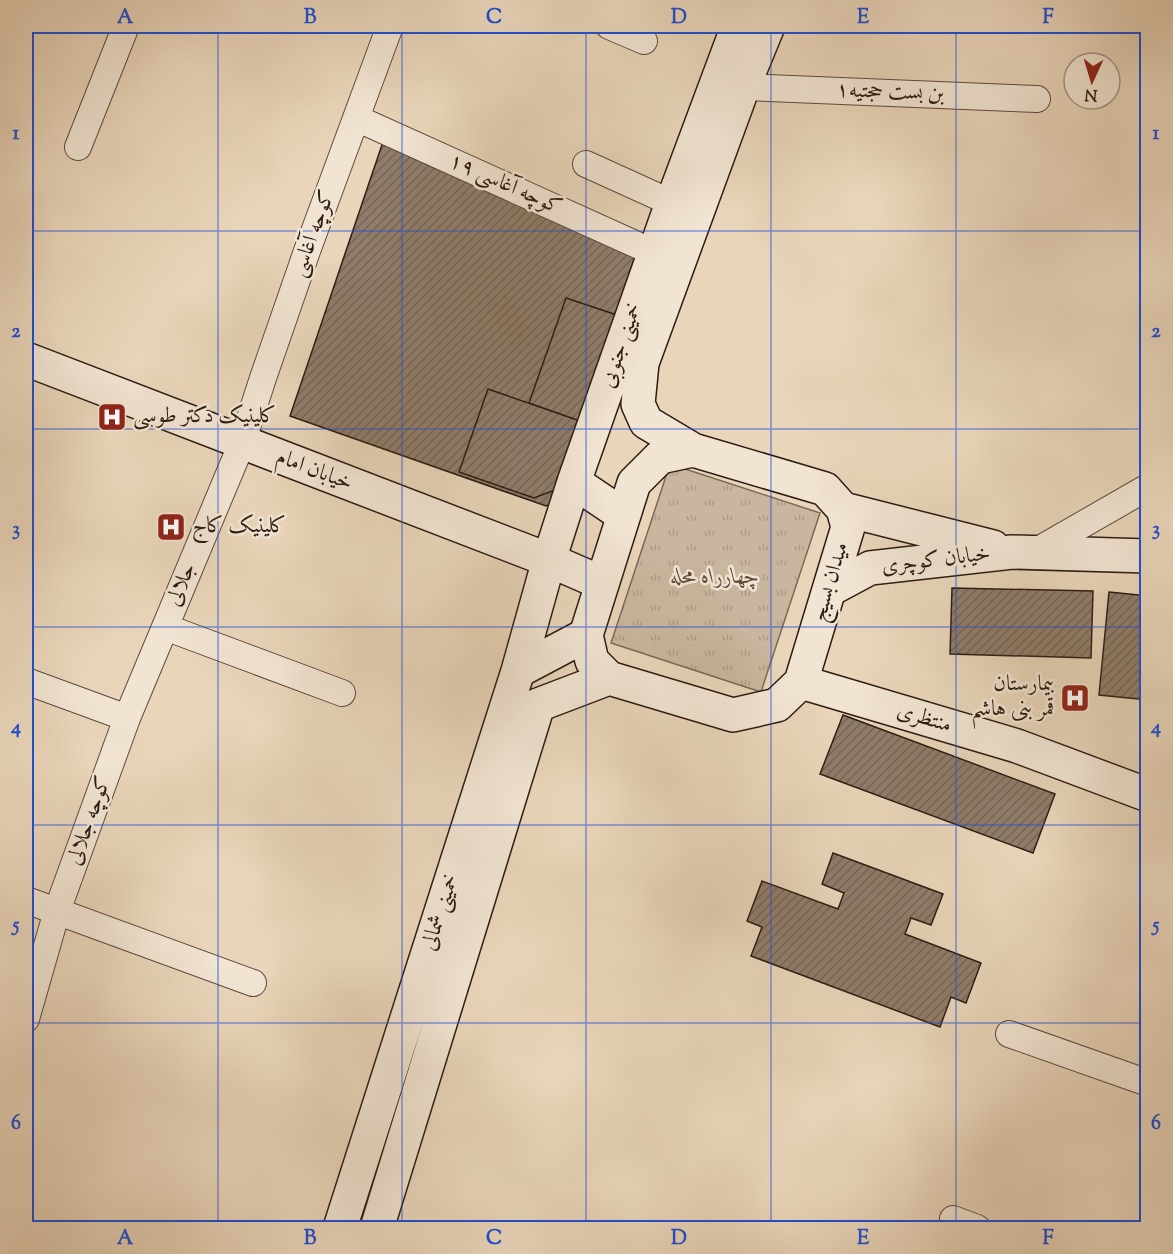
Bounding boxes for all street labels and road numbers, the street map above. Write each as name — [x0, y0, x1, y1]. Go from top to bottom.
street label: بن بست حجتیه۱ — [835, 75, 945, 111]
street label: کوچه آغاسی ۱۹ — [443, 146, 567, 224]
street label: کوچه آغاسی — [283, 186, 345, 282]
street label: خمینی جنوبی — [593, 299, 651, 393]
street label: خیابان امام — [271, 442, 357, 501]
street label: میدان بسیج — [804, 538, 859, 626]
street label: خیابان کوچری — [880, 538, 992, 584]
street label: جلالی — [159, 558, 205, 612]
street label: منتظری — [893, 696, 955, 742]
street label: کوچه جلالی — [59, 772, 121, 870]
street label: خمینی شمالی — [414, 871, 468, 955]

